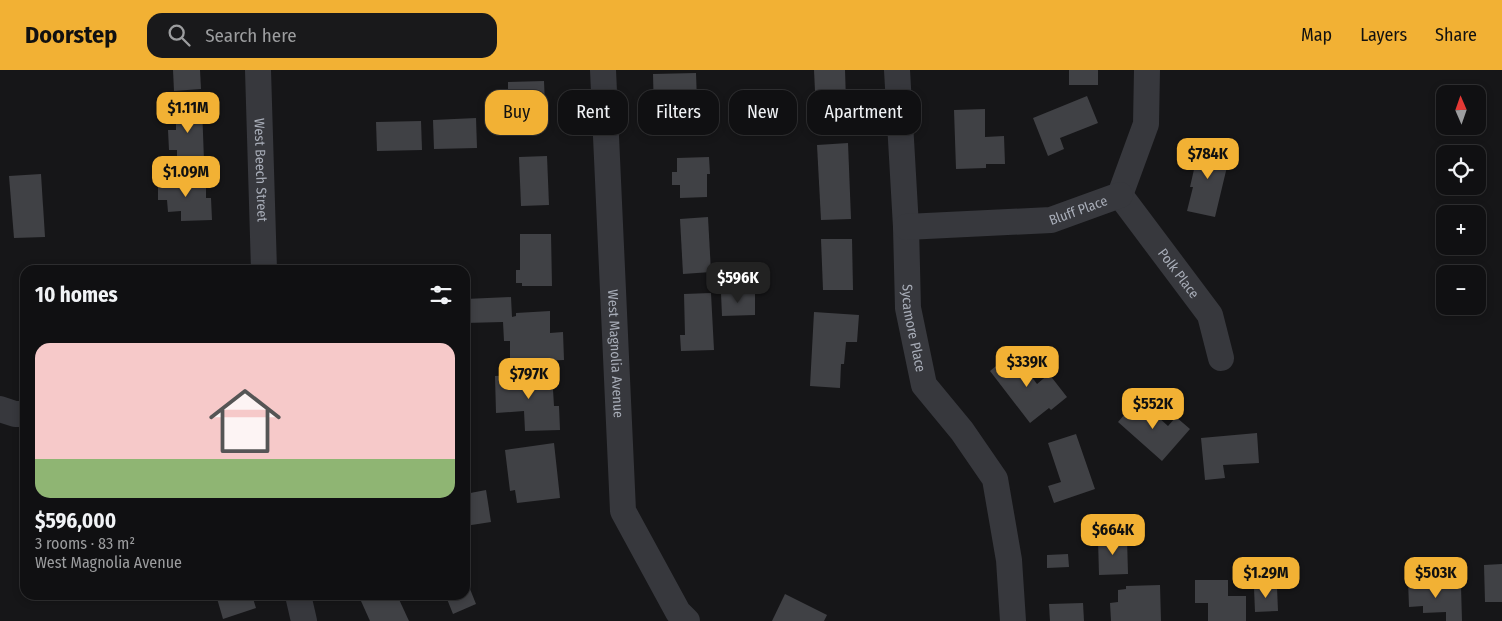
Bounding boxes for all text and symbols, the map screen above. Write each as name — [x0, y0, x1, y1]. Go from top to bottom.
search box — [147, 13, 497, 58]
text: Doorstep — [25, 21, 117, 49]
icon: search — [165, 21, 193, 49]
text: Search here — [205, 24, 297, 47]
text: Map — [1301, 24, 1332, 46]
text: Layers — [1360, 24, 1407, 46]
text: Share — [1435, 24, 1477, 46]
north arrow — [1436, 85, 1486, 135]
map controls — [1436, 85, 1486, 315]
chip: Buy — [485, 90, 548, 135]
chip: Rent — [558, 90, 628, 135]
chip: Filters — [638, 90, 719, 135]
chip: New — [729, 90, 797, 135]
chip: Apartment — [807, 90, 921, 135]
pin: $1.11M — [147, 92, 229, 134]
text: $1.11M — [168, 98, 209, 117]
street label: West Beech Street — [251, 118, 271, 223]
pin: $784K — [1173, 138, 1243, 180]
text: $784K — [1188, 144, 1228, 163]
button: locate — [1436, 145, 1486, 195]
pin: $1.09M — [145, 156, 227, 198]
text: $1.09M — [163, 162, 209, 181]
street label: Bluff Place — [1047, 192, 1110, 229]
button: + — [1436, 205, 1486, 255]
street label: Polk Place — [1155, 245, 1203, 302]
pin: $596K — [703, 262, 773, 304]
button: − — [1436, 265, 1486, 315]
text: $596K — [717, 268, 759, 287]
icon: filters — [427, 281, 455, 309]
text: 10 homes — [35, 282, 118, 308]
street label: Sycamore Place — [899, 284, 930, 374]
street label: West Magnolia Avenue — [604, 289, 627, 418]
pin: $339K — [992, 346, 1062, 388]
text: $339K — [1007, 352, 1047, 371]
pin: $797K — [494, 358, 564, 400]
text: $797K — [510, 364, 548, 383]
icon: home — [200, 376, 290, 466]
pin: $552K — [1118, 388, 1188, 430]
text: $552K — [1133, 394, 1173, 413]
text: $596,000 — [35, 508, 116, 534]
pin: $664K — [1078, 514, 1148, 556]
text: $664K — [1092, 520, 1134, 539]
text: 3 rooms · 83 m² — [35, 534, 135, 553]
text: West Magnolia Avenue — [35, 553, 182, 572]
pin: $1.29M — [1225, 556, 1307, 599]
pin: $503K — [1401, 556, 1471, 599]
text: $1.29M — [1244, 563, 1288, 582]
text: $503K — [1415, 563, 1457, 582]

